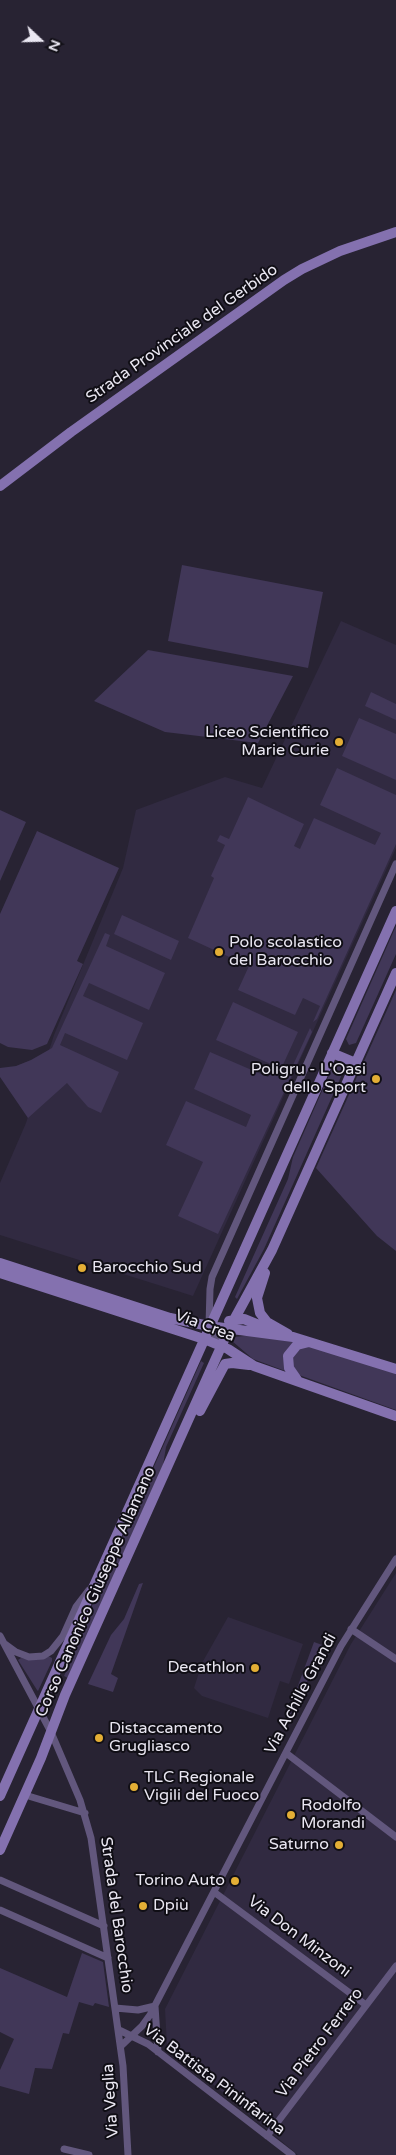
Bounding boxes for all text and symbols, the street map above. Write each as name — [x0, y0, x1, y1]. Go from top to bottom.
north arrow — [15, 15, 65, 65]
text: N — [45, 37, 64, 54]
street label: Strada Provinciale del Gerbido — [82, 260, 282, 408]
place label: Liceo Scientifico Marie Curie — [205, 723, 329, 761]
marker: Liceo Scientifico Marie Curie — [333, 736, 345, 748]
place label: Polo scolastico del Barocchio — [229, 933, 342, 971]
marker: Polo scolastico del Barocchio — [213, 946, 225, 958]
place label: Poligru - L'Oasi dello Sport — [251, 1060, 366, 1098]
marker: Poligru - L'Oasi dello Sport — [370, 1073, 382, 1085]
place label: Barocchio Sud — [92, 1258, 202, 1278]
marker: Barocchio Sud — [76, 1262, 88, 1274]
street label: Via Crea — [172, 1306, 238, 1346]
street label: Corso Canonico Giuseppe Allamano — [32, 1464, 160, 1720]
street label: Via Achille Grandi — [261, 1630, 341, 1758]
place label: Decathlon — [168, 1658, 245, 1678]
marker: Decathlon — [249, 1662, 261, 1674]
place label: Distaccamento Grugliasco — [109, 1719, 223, 1757]
marker: Distaccamento Grugliasco — [93, 1732, 105, 1744]
place label: TLC Regionale Vigili del Fuoco — [144, 1768, 259, 1806]
marker: TLC Regionale Vigili del Fuoco — [128, 1781, 140, 1793]
place label: Rodolfo Morandi — [301, 1796, 365, 1834]
marker: Rodolfo Morandi — [285, 1809, 297, 1821]
place label: Saturno — [269, 1835, 329, 1855]
street label: Strada del Barocchio — [96, 1836, 136, 1994]
marker: Saturno — [333, 1839, 345, 1851]
place label: Torino Auto — [136, 1871, 225, 1891]
marker: Torino Auto — [229, 1875, 241, 1887]
street label: Via Don Minzoni — [244, 1892, 354, 1982]
place label: Dpiù — [153, 1896, 189, 1916]
marker: Dpiù — [137, 1900, 149, 1912]
street label: Via Pietro Ferrero — [272, 1984, 368, 2102]
street label: Via Battista Pininfarina — [139, 2020, 289, 2140]
street label: Via Veglia — [99, 2063, 123, 2139]

